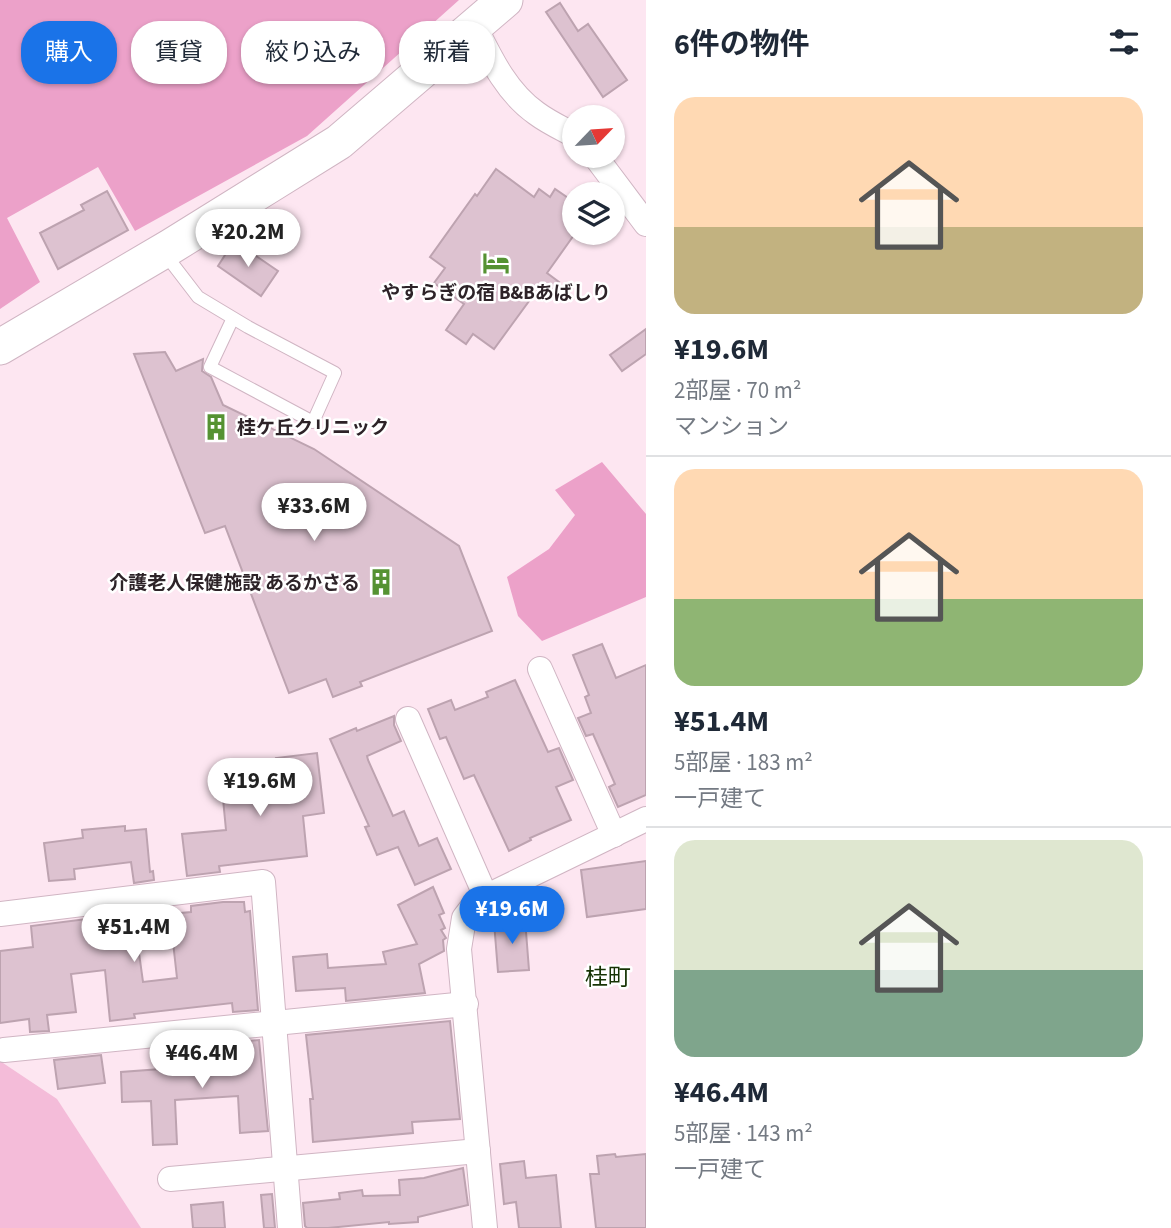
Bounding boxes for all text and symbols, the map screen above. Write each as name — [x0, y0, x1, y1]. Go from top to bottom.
chip: 購入 — [21, 21, 117, 84]
chip: 賃貸 — [131, 21, 227, 84]
chip: 絞り込み — [241, 21, 385, 84]
chip: 新着 — [399, 21, 495, 84]
text: 6件の物件 — [674, 23, 810, 66]
icon: filters — [1105, 23, 1143, 61]
north arrow — [562, 105, 625, 168]
map controls — [562, 105, 625, 245]
icon: home — [846, 142, 972, 268]
button: layers — [562, 182, 625, 245]
pin: ¥20.2M — [191, 210, 305, 269]
text: ¥20.2M — [211, 215, 285, 248]
hotel icon: やすらぎの宿 B&Bあばしり — [481, 248, 511, 278]
place label: やすらぎの宿 B&Bあばしり — [381, 280, 611, 307]
text: ¥19.6M — [674, 328, 769, 371]
text: 2部屋 · 70 m² — [674, 374, 801, 407]
text: マンション — [674, 410, 789, 443]
building icon: 桂ケ丘クリニック — [201, 412, 231, 442]
place label: 桂ケ丘クリニック — [237, 415, 389, 442]
pin: ¥33.6M — [257, 484, 371, 543]
text: ¥33.6M — [277, 489, 351, 522]
icon: home — [846, 514, 972, 640]
building icon: 介護老人保健施設 あるかさる — [366, 567, 396, 597]
place label: 介護老人保健施設 あるかさる — [109, 570, 360, 597]
text: ¥51.4M — [674, 700, 769, 743]
text: 5部屋 · 183 m² — [674, 746, 813, 779]
pin: ¥19.6M — [203, 758, 317, 818]
text: ¥19.6M — [223, 764, 297, 797]
text: 一戸建て — [674, 782, 766, 815]
icon: home — [846, 885, 972, 1011]
pin: ¥19.6M — [455, 886, 569, 946]
text: ¥19.6M — [475, 892, 549, 925]
pin: ¥51.4M — [77, 904, 191, 964]
text: ¥51.4M — [97, 910, 171, 943]
district label: 桂町 — [585, 961, 631, 994]
pin: ¥46.4M — [145, 1030, 259, 1090]
text: ¥46.4M — [165, 1036, 239, 1069]
text: ¥46.4M — [674, 1071, 769, 1114]
text: 5部屋 · 143 m² — [674, 1117, 813, 1150]
text: 一戸建て — [674, 1153, 766, 1186]

